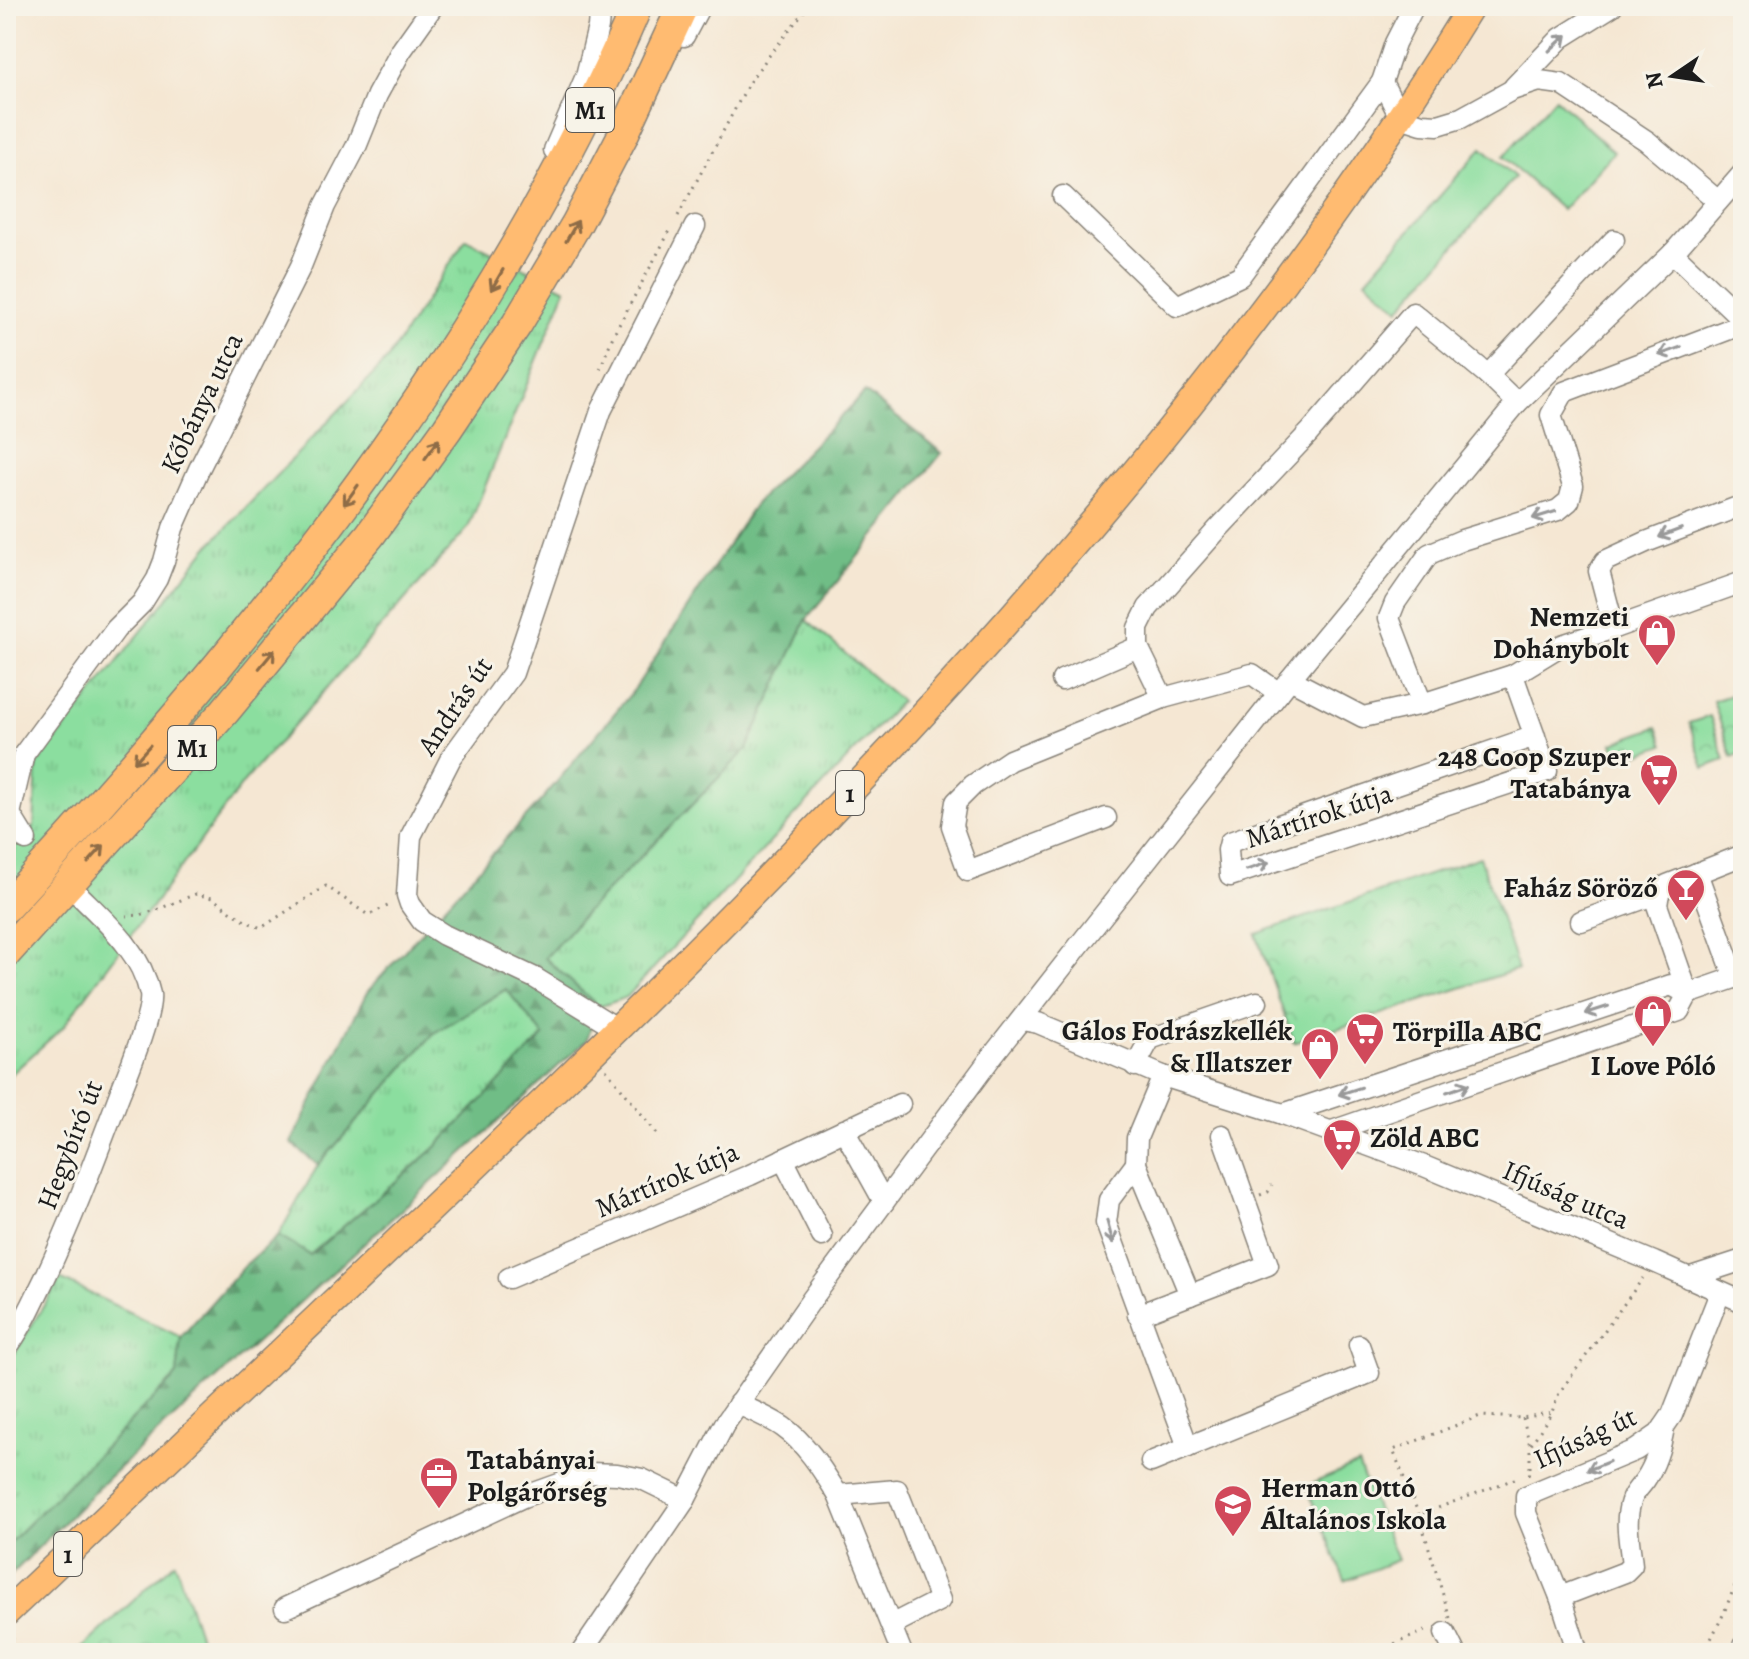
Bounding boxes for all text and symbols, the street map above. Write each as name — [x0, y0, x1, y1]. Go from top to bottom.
one-way arrow — [1547, 34, 1567, 52]
north arrow — [1633, 36, 1713, 116]
text: N — [1638, 69, 1671, 91]
road number: M1 — [566, 88, 614, 132]
one-way arrow — [565, 220, 581, 243]
one-way arrow — [489, 267, 504, 291]
street label: Kőbánya utca — [152, 326, 252, 480]
one-way arrow — [1658, 345, 1683, 359]
one-way arrow — [424, 439, 440, 461]
one-way arrow — [343, 483, 359, 505]
one-way arrow — [1531, 508, 1556, 523]
one-way arrow — [1658, 527, 1683, 541]
place label: Nemzeti Dohánybolt — [1493, 598, 1629, 668]
shop icon: Nemzeti Dohánybolt — [1636, 612, 1678, 667]
one-way arrow — [259, 649, 276, 670]
street label: András út — [408, 649, 502, 763]
road number: M1 — [168, 726, 216, 770]
place label: 248 Coop Szuper Tatabánya — [1438, 738, 1631, 808]
one-way arrow — [133, 744, 151, 764]
supermarket icon: 248 Coop Szuper Tatabánya — [1638, 752, 1680, 807]
road number: 1 — [836, 771, 864, 815]
street label: Mártírok útja — [1241, 774, 1397, 858]
one-way arrow — [87, 845, 105, 865]
one-way arrow — [1245, 858, 1270, 873]
bar icon: Faház Söröző — [1665, 867, 1707, 922]
place label: Faház Söröző — [1503, 869, 1658, 907]
shop icon: I Love Póló — [1632, 993, 1674, 1048]
one-way arrow — [1585, 1003, 1610, 1018]
supermarket icon: Törpilla ABC — [1344, 1011, 1386, 1066]
place label: Gálos Fodrászkellék & Illatszer — [1062, 1012, 1293, 1082]
place label: Törpilla ABC — [1393, 1013, 1542, 1051]
shop icon: Gálos Fodrászkellék & Illatszer — [1299, 1026, 1341, 1081]
place label: I Love Póló — [1590, 1047, 1716, 1085]
street label: Hegybíró út — [28, 1075, 112, 1215]
one-way arrow — [1446, 1079, 1471, 1094]
one-way arrow — [1338, 1085, 1363, 1100]
supermarket icon: Zöld ABC — [1321, 1117, 1363, 1172]
place label: Zöld ABC — [1370, 1119, 1480, 1157]
street label: Mártírok útja — [589, 1133, 745, 1227]
street label: Ifjúság utca — [1497, 1151, 1635, 1239]
one-way arrow — [1103, 1219, 1118, 1245]
street label: Ifjúság út — [1527, 1398, 1643, 1478]
place label: Tatabányai Polgárőrség — [467, 1441, 608, 1511]
office icon: Tatabányai Polgárőrség — [418, 1455, 460, 1510]
one-way arrow — [1586, 1459, 1611, 1474]
place label: Herman Ottó Általános Iskola — [1260, 1469, 1447, 1539]
school or university icon: Herman Ottó Általános Iskola — [1212, 1483, 1254, 1538]
road number: 1 — [54, 1532, 82, 1576]

